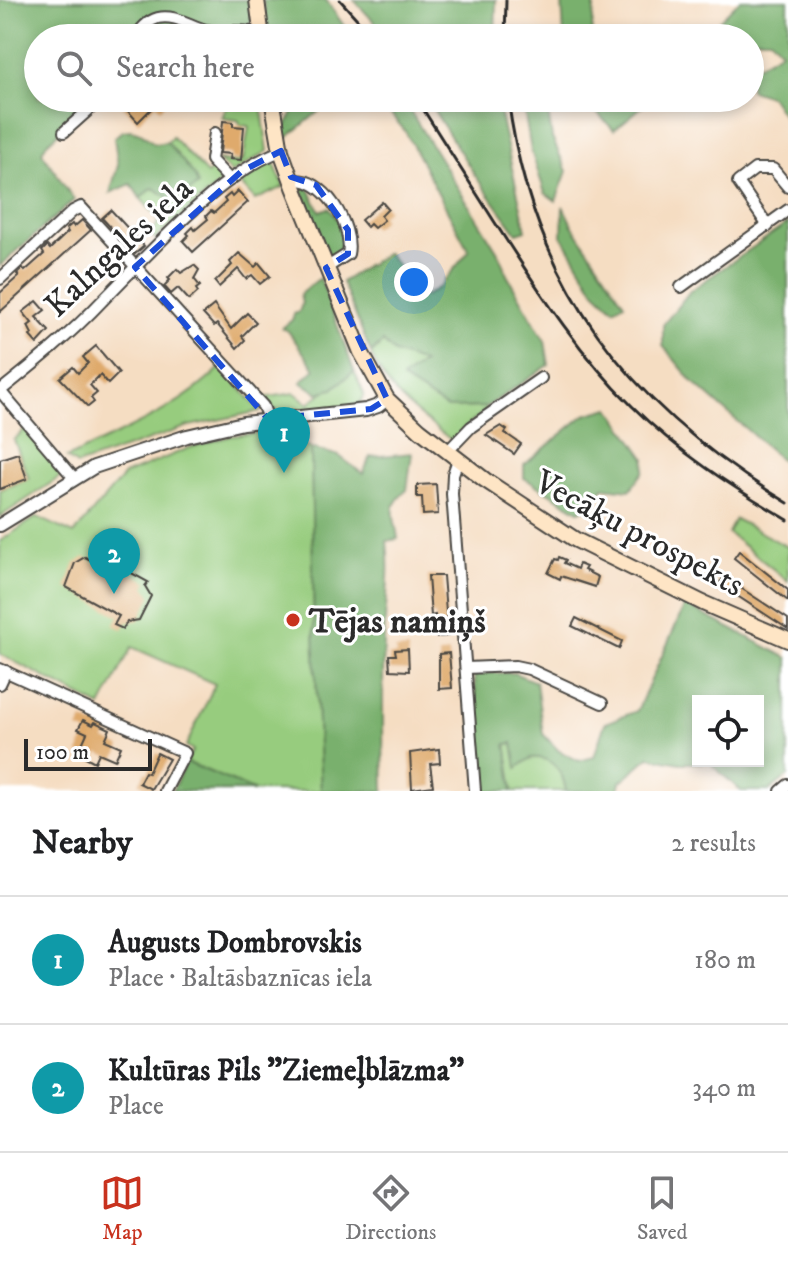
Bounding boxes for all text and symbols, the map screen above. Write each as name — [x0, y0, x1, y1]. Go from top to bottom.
search box — [24, 24, 764, 112]
icon: search — [52, 46, 96, 90]
text: Search here — [116, 50, 255, 87]
street label: Kalngales iela — [36, 168, 203, 327]
your location — [394, 262, 434, 302]
pin: 1 — [258, 407, 310, 473]
street label: Vecāķu prospekts — [526, 461, 751, 606]
pin: 2 — [88, 528, 140, 594]
place label: Tējas namiņš — [308, 601, 486, 643]
marker: Tējas namiņš — [284, 611, 302, 629]
map controls — [692, 695, 764, 767]
button: locate — [692, 695, 764, 767]
scale bar — [24, 735, 152, 771]
text: 100 m — [36, 739, 89, 766]
text: Nearby — [32, 822, 133, 864]
text: 2 results — [671, 827, 756, 860]
text: Augusts Dombrovskis — [108, 925, 362, 962]
text: 1 — [53, 944, 63, 977]
text: 180 m — [694, 944, 756, 977]
text: Place · Baltāsbaznīcas iela — [108, 962, 372, 995]
text: Kultūras Pils "Ziemeļblāzma" — [108, 1053, 464, 1090]
text: 2 — [52, 1072, 64, 1105]
text: 340 m — [692, 1072, 756, 1105]
text: Place — [108, 1090, 164, 1123]
tab: Map — [100, 1171, 144, 1246]
tab: Directions — [345, 1171, 436, 1246]
tab: Saved — [637, 1171, 688, 1246]

